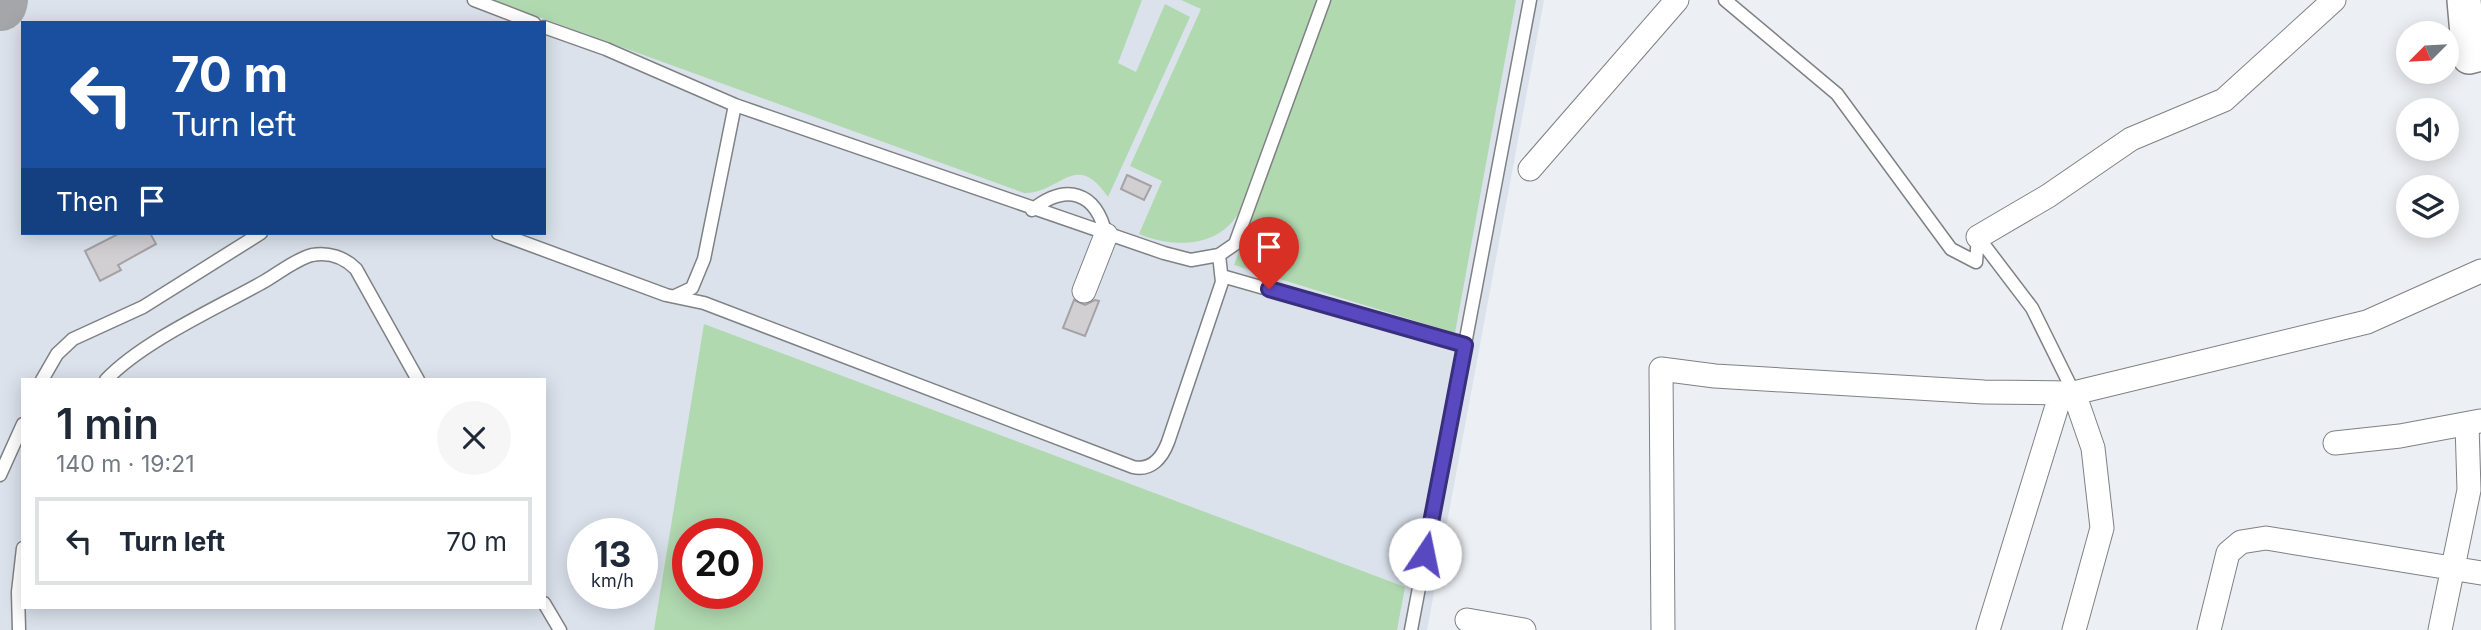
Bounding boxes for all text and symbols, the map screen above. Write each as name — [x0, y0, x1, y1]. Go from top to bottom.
north arrow — [2396, 21, 2459, 84]
map controls — [2396, 21, 2459, 238]
text: 70 m — [171, 45, 288, 104]
icon: left — [56, 49, 147, 140]
button: sound — [2396, 98, 2459, 161]
text: Turn left — [171, 105, 296, 144]
button: layers — [2396, 175, 2459, 238]
icon: arrive — [133, 182, 171, 220]
text: Then — [56, 186, 119, 217]
pin — [1239, 217, 1299, 289]
icon: arrive — [1250, 228, 1288, 266]
text: 1 min — [56, 398, 159, 449]
button: close — [437, 401, 511, 475]
text: 140 m · 19:21 — [56, 450, 195, 478]
position arrow — [1388, 517, 1462, 591]
speed limit sign: 20 — [672, 518, 763, 609]
icon: left — [60, 522, 98, 560]
text: Turn left — [119, 526, 225, 557]
text: 70 m — [446, 526, 507, 557]
text: 13 — [594, 533, 631, 575]
text: km/h — [591, 570, 634, 591]

